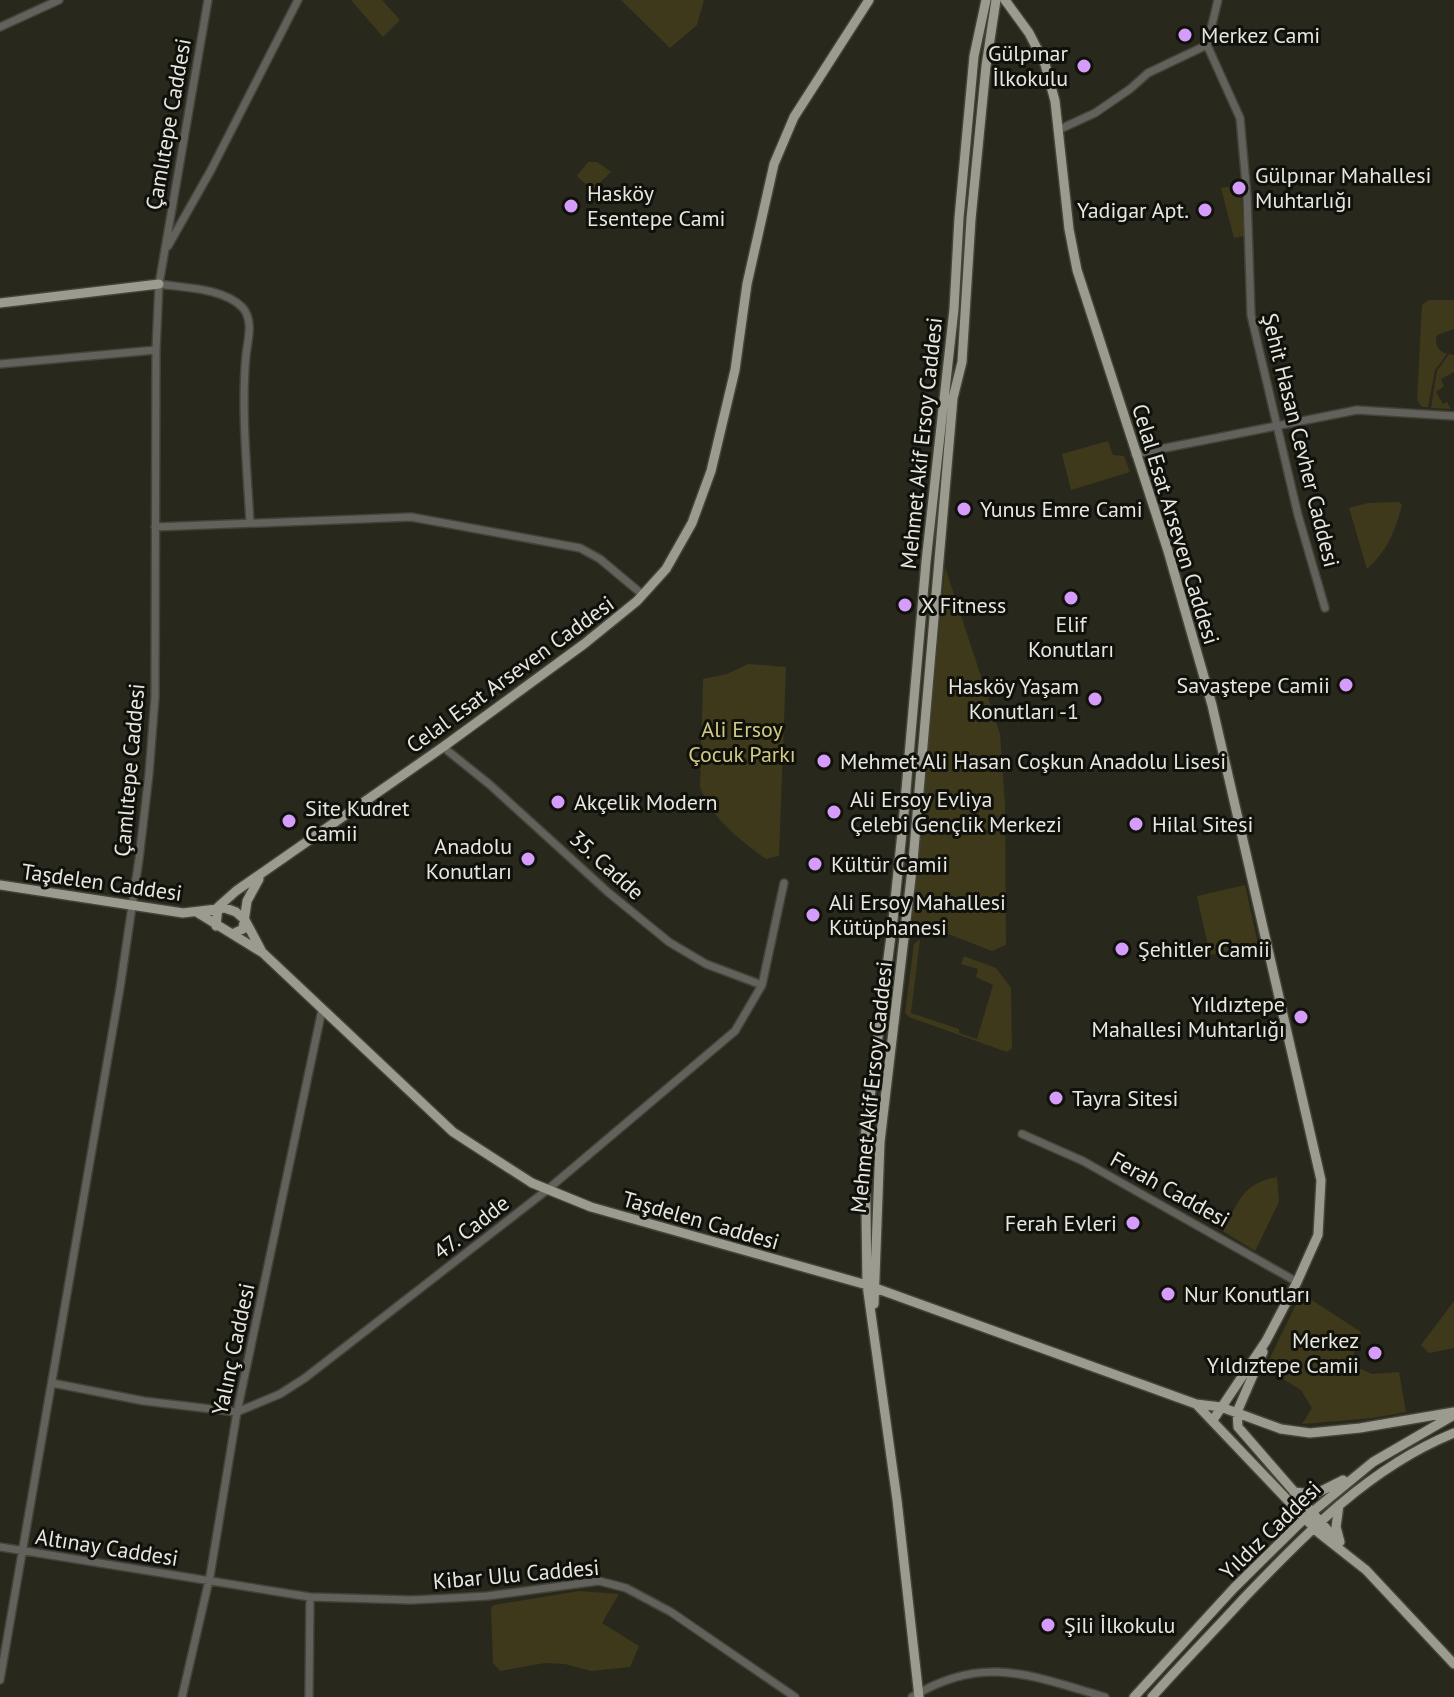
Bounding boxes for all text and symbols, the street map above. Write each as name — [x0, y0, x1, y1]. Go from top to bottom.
place label: Merkez Cami — [1201, 21, 1320, 49]
marker: Merkez Cami — [1176, 26, 1194, 44]
street label: Çamlıtepe Caddesi — [139, 36, 197, 212]
place label: Gülpınar İlkokulu — [988, 39, 1069, 92]
marker: Gülpınar İlkokulu — [1075, 57, 1093, 75]
place label: Gülpınar Mahallesi Muhtarlığı — [1255, 161, 1431, 214]
place label: Hasköy Esentepe Cami — [587, 179, 725, 232]
marker: Gülpınar Mahallesi Muhtarlığı — [1230, 179, 1248, 197]
place label: Yadigar Apt. — [1077, 196, 1189, 224]
marker: Hasköy Esentepe Cami — [562, 197, 580, 215]
marker: Yadigar Apt. — [1196, 201, 1214, 219]
street label: Şehit Hasan Cevher Caddesi — [1256, 310, 1346, 570]
street label: Mehmet Akif Ersoy Caddesi — [894, 316, 948, 570]
street label: Celal Esat Arseven Caddesi — [1126, 400, 1226, 648]
place label: Yunus Emre Cami — [980, 495, 1143, 523]
marker: Yunus Emre Cami — [955, 500, 973, 518]
street label: Celal Esat Arseven Caddesi — [401, 589, 619, 759]
marker: Elif Konutları — [1062, 589, 1080, 607]
place label: X Fitness — [921, 591, 1006, 619]
marker: X Fitness — [896, 596, 914, 614]
place label: Elif Konutları — [1028, 610, 1114, 663]
place label: Savaştepe Camii — [1177, 671, 1330, 699]
place label: Hasköy Yaşam Konutları -1 — [948, 672, 1079, 725]
marker: Savaştepe Camii — [1337, 676, 1355, 694]
street label: Çamlıtepe Caddesi — [107, 682, 151, 858]
marker: Hasköy Yaşam Konutları -1 — [1086, 690, 1104, 708]
park label: Ali Ersoy Çocuk Parkı — [688, 715, 796, 768]
place label: Mehmet Ali Hasan Coşkun Anadolu Lisesi — [840, 747, 1226, 775]
marker: Mehmet Ali Hasan Coşkun Anadolu Lisesi — [815, 752, 833, 770]
place label: Ali Ersoy Evliya Çelebi Gençlik Merkezi — [850, 785, 1062, 838]
place label: Akçelik Modern — [574, 788, 718, 816]
marker: Akçelik Modern — [549, 793, 567, 811]
place label: Site Kudret Camii — [305, 794, 410, 847]
marker: Ali Ersoy Evliya Çelebi Gençlik Merkezi — [825, 803, 843, 821]
place label: Hilal Sitesi — [1152, 810, 1253, 838]
marker: Site Kudret Camii — [280, 812, 298, 830]
marker: Hilal Sitesi — [1127, 815, 1145, 833]
street label: 35. Cadde — [564, 824, 650, 906]
place label: Anadolu Konutları — [426, 832, 512, 885]
marker: Anadolu Konutları — [519, 850, 537, 868]
place label: Kültür Camii — [831, 850, 948, 878]
marker: Kültür Camii — [806, 855, 824, 873]
street label: Taşdelen Caddesi — [20, 857, 184, 907]
place label: Ali Ersoy Mahallesi Kütüphanesi — [829, 888, 1006, 941]
marker: Ali Ersoy Mahallesi Kütüphanesi — [804, 906, 822, 924]
place label: Şehitler Camii — [1138, 935, 1270, 963]
marker: Şehitler Camii — [1113, 940, 1131, 958]
street label: Mehmet Akif Ersoy Caddesi — [844, 960, 898, 1214]
place label: Yıldıztepe Mahallesi Muhtarlığı — [1092, 990, 1285, 1043]
marker: Yıldıztepe Mahallesi Muhtarlığı — [1292, 1008, 1310, 1026]
place label: Tayra Sitesi — [1072, 1084, 1178, 1112]
marker: Tayra Sitesi — [1047, 1089, 1065, 1107]
street label: Ferah Caddesi — [1106, 1145, 1234, 1233]
street label: Taşdelen Caddesi — [619, 1184, 783, 1256]
street label: 47. Cadde — [428, 1189, 514, 1265]
place label: Ferah Evleri — [1005, 1209, 1117, 1237]
marker: Ferah Evleri — [1124, 1214, 1142, 1232]
street label: Yalınç Caddesi — [205, 1280, 261, 1418]
place label: Nur Konutları — [1184, 1280, 1310, 1308]
marker: Nur Konutları — [1159, 1285, 1177, 1303]
place label: Merkez Yıldıztepe Camii — [1207, 1326, 1359, 1379]
marker: Merkez Yıldıztepe Camii — [1366, 1344, 1384, 1362]
street label: Yıldız Caddesi — [1213, 1475, 1327, 1585]
street label: Altınay Caddesi — [34, 1522, 180, 1572]
street label: Kibar Ulu Caddesi — [432, 1553, 600, 1595]
place label: Şili İlkokulu — [1064, 1611, 1175, 1639]
marker: Şili İlkokulu — [1039, 1616, 1057, 1634]

